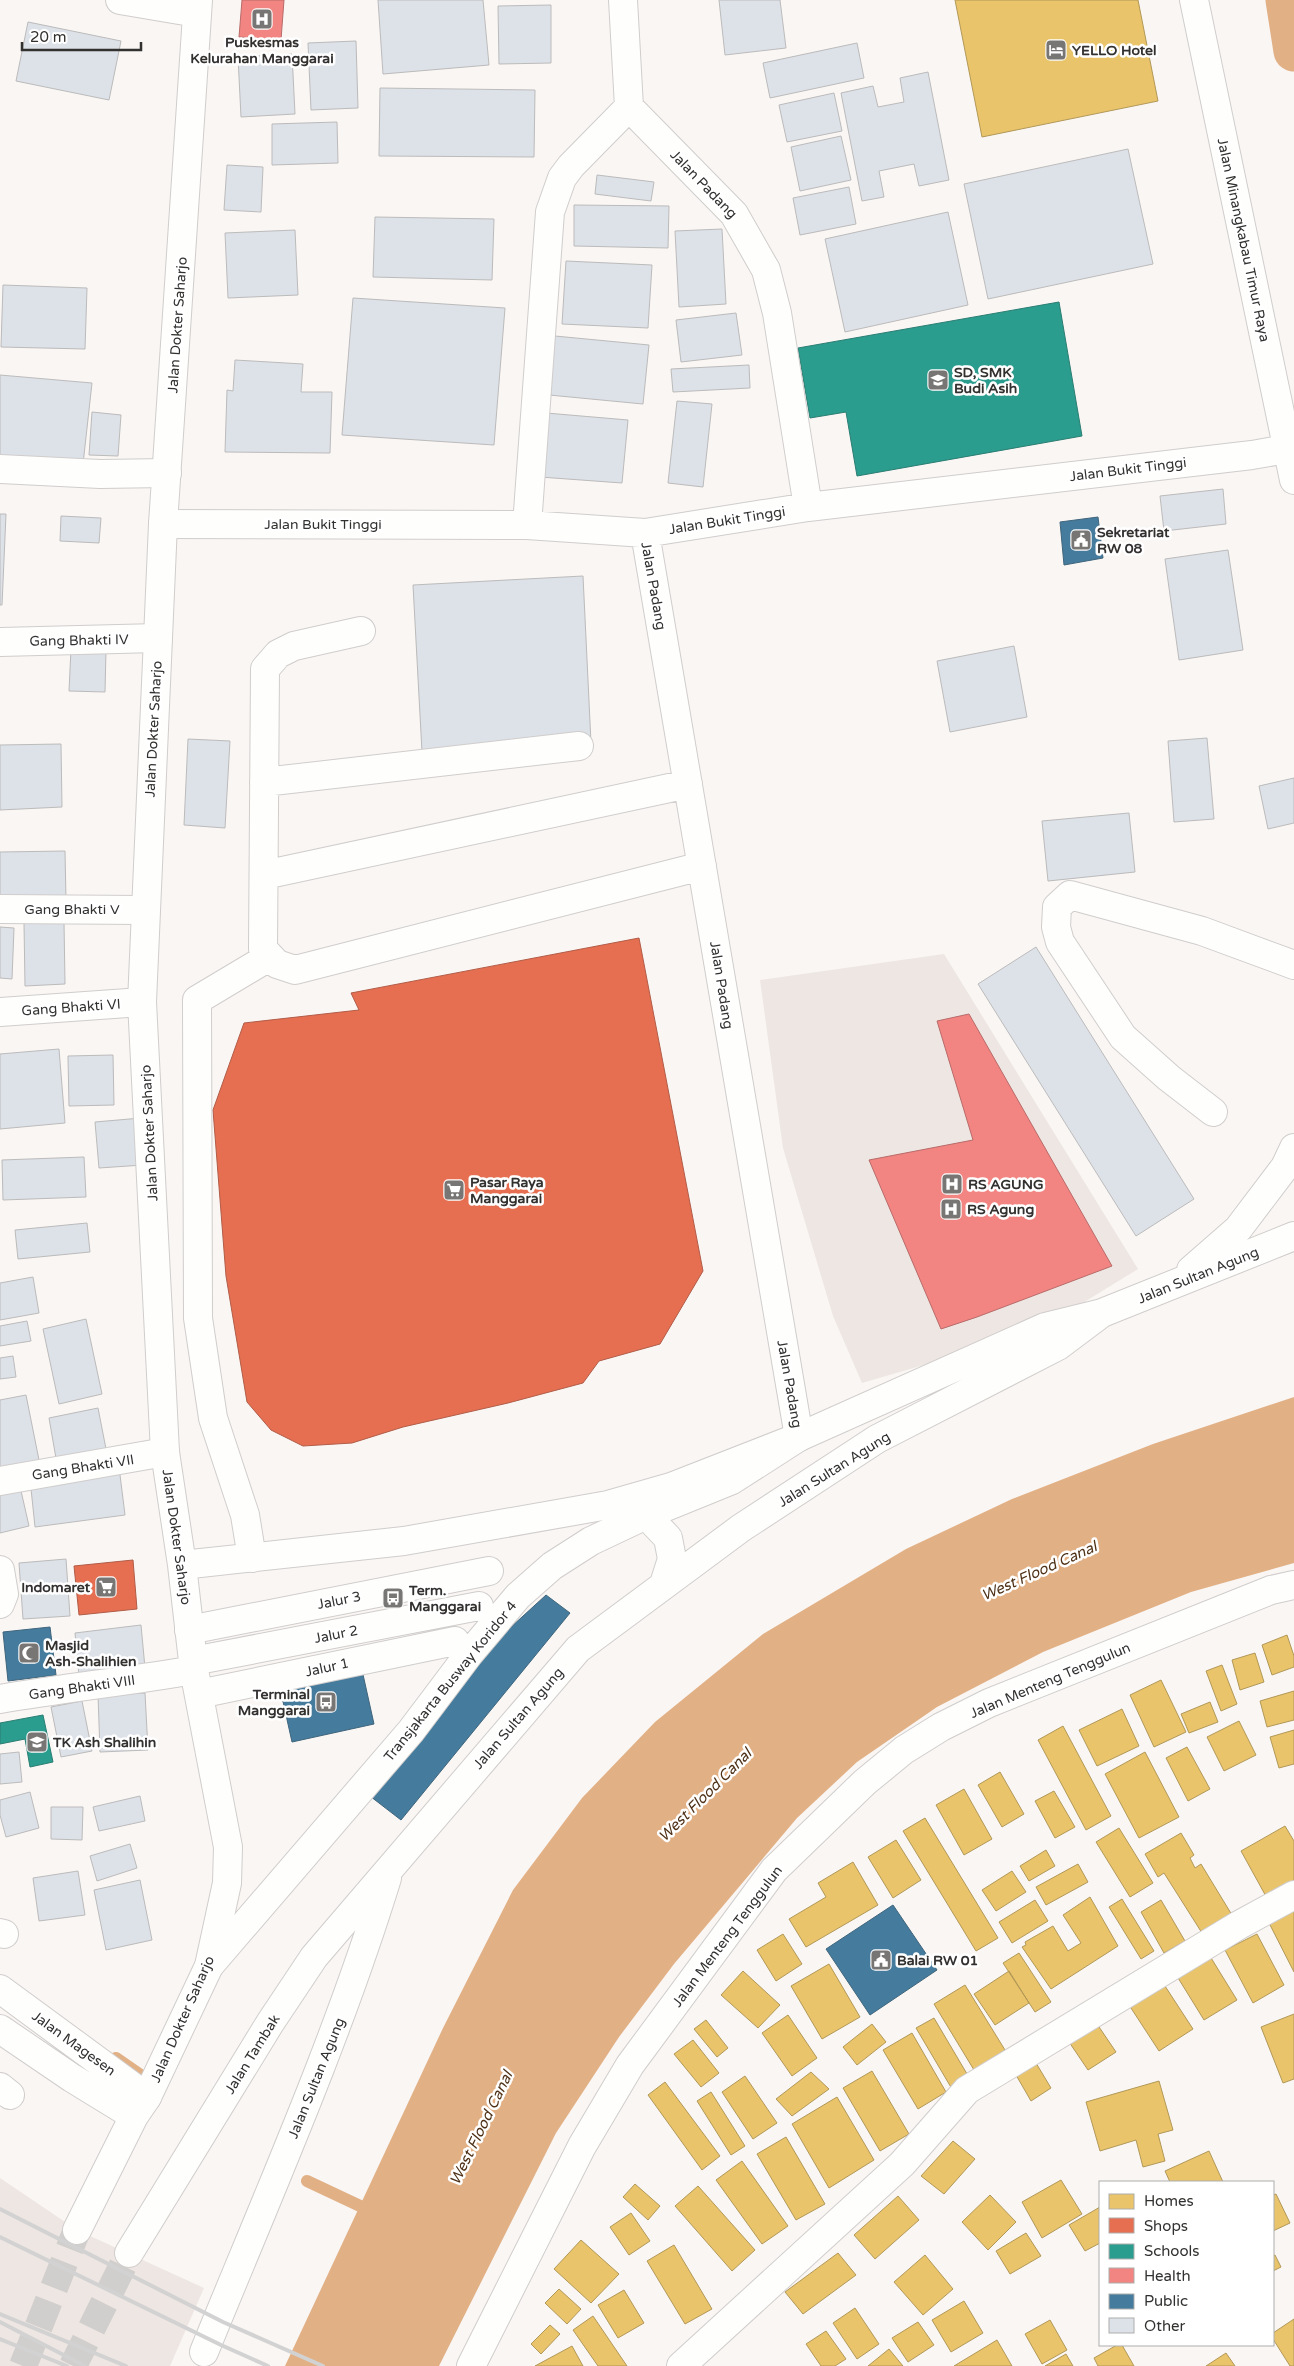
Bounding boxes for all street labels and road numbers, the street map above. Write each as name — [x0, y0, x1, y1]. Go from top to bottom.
street label: Jalan Minangkabau Timur Raya — [1214, 137, 1273, 344]
street label: Jalan Padang — [667, 146, 741, 222]
street label: Jalan Dokter Saharjo — [164, 256, 191, 394]
street label: Jalan Bukit Tinggi — [1069, 454, 1188, 485]
street label: Jalan Bukit Tinggi — [668, 503, 787, 538]
street label: Jalan Bukit Tinggi — [264, 516, 382, 533]
street label: Jalan Padang — [637, 541, 670, 631]
street label: Gang Bhakti IV — [29, 631, 129, 650]
street label: Jalan Dokter Saharjo — [141, 660, 166, 798]
street label: Gang Bhakti V — [24, 901, 120, 918]
street label: Jalan Padang — [706, 940, 737, 1030]
street label: Gang Bhakti VI — [21, 996, 121, 1019]
street label: Jalan Dokter Saharjo — [137, 1064, 162, 1202]
street label: Jalan Sultan Agung — [1135, 1243, 1261, 1307]
street label: Jalan Padang — [773, 1339, 806, 1429]
street label: Jalan Sultan Agung — [775, 1428, 893, 1511]
street label: Gang Bhakti VII — [31, 1451, 135, 1484]
street label: Jalan Dokter Saharjo — [159, 1468, 194, 1606]
street label: Jalur 3 — [316, 1588, 362, 1613]
street label: Transjakarta Busway Koridor 4 — [380, 1597, 521, 1765]
street label: Jalur 2 — [313, 1622, 359, 1647]
street label: Jalan Menteng Tenggulun — [967, 1639, 1133, 1722]
street label: Jalur 1 — [304, 1655, 350, 1680]
street label: Jalan Sultan Agung — [470, 1664, 567, 1773]
street label: Gang Bhakti VIII — [28, 1672, 136, 1703]
street label: Jalan Menteng Tenggulun — [669, 1862, 786, 2010]
street label: Jalan Dokter Saharjo — [147, 1953, 218, 2085]
street label: Jalan Magesen — [29, 2007, 119, 2079]
street label: Jalan Tambak — [221, 2011, 284, 2097]
street label: Jalan Sultan Agung — [284, 2015, 348, 2141]

